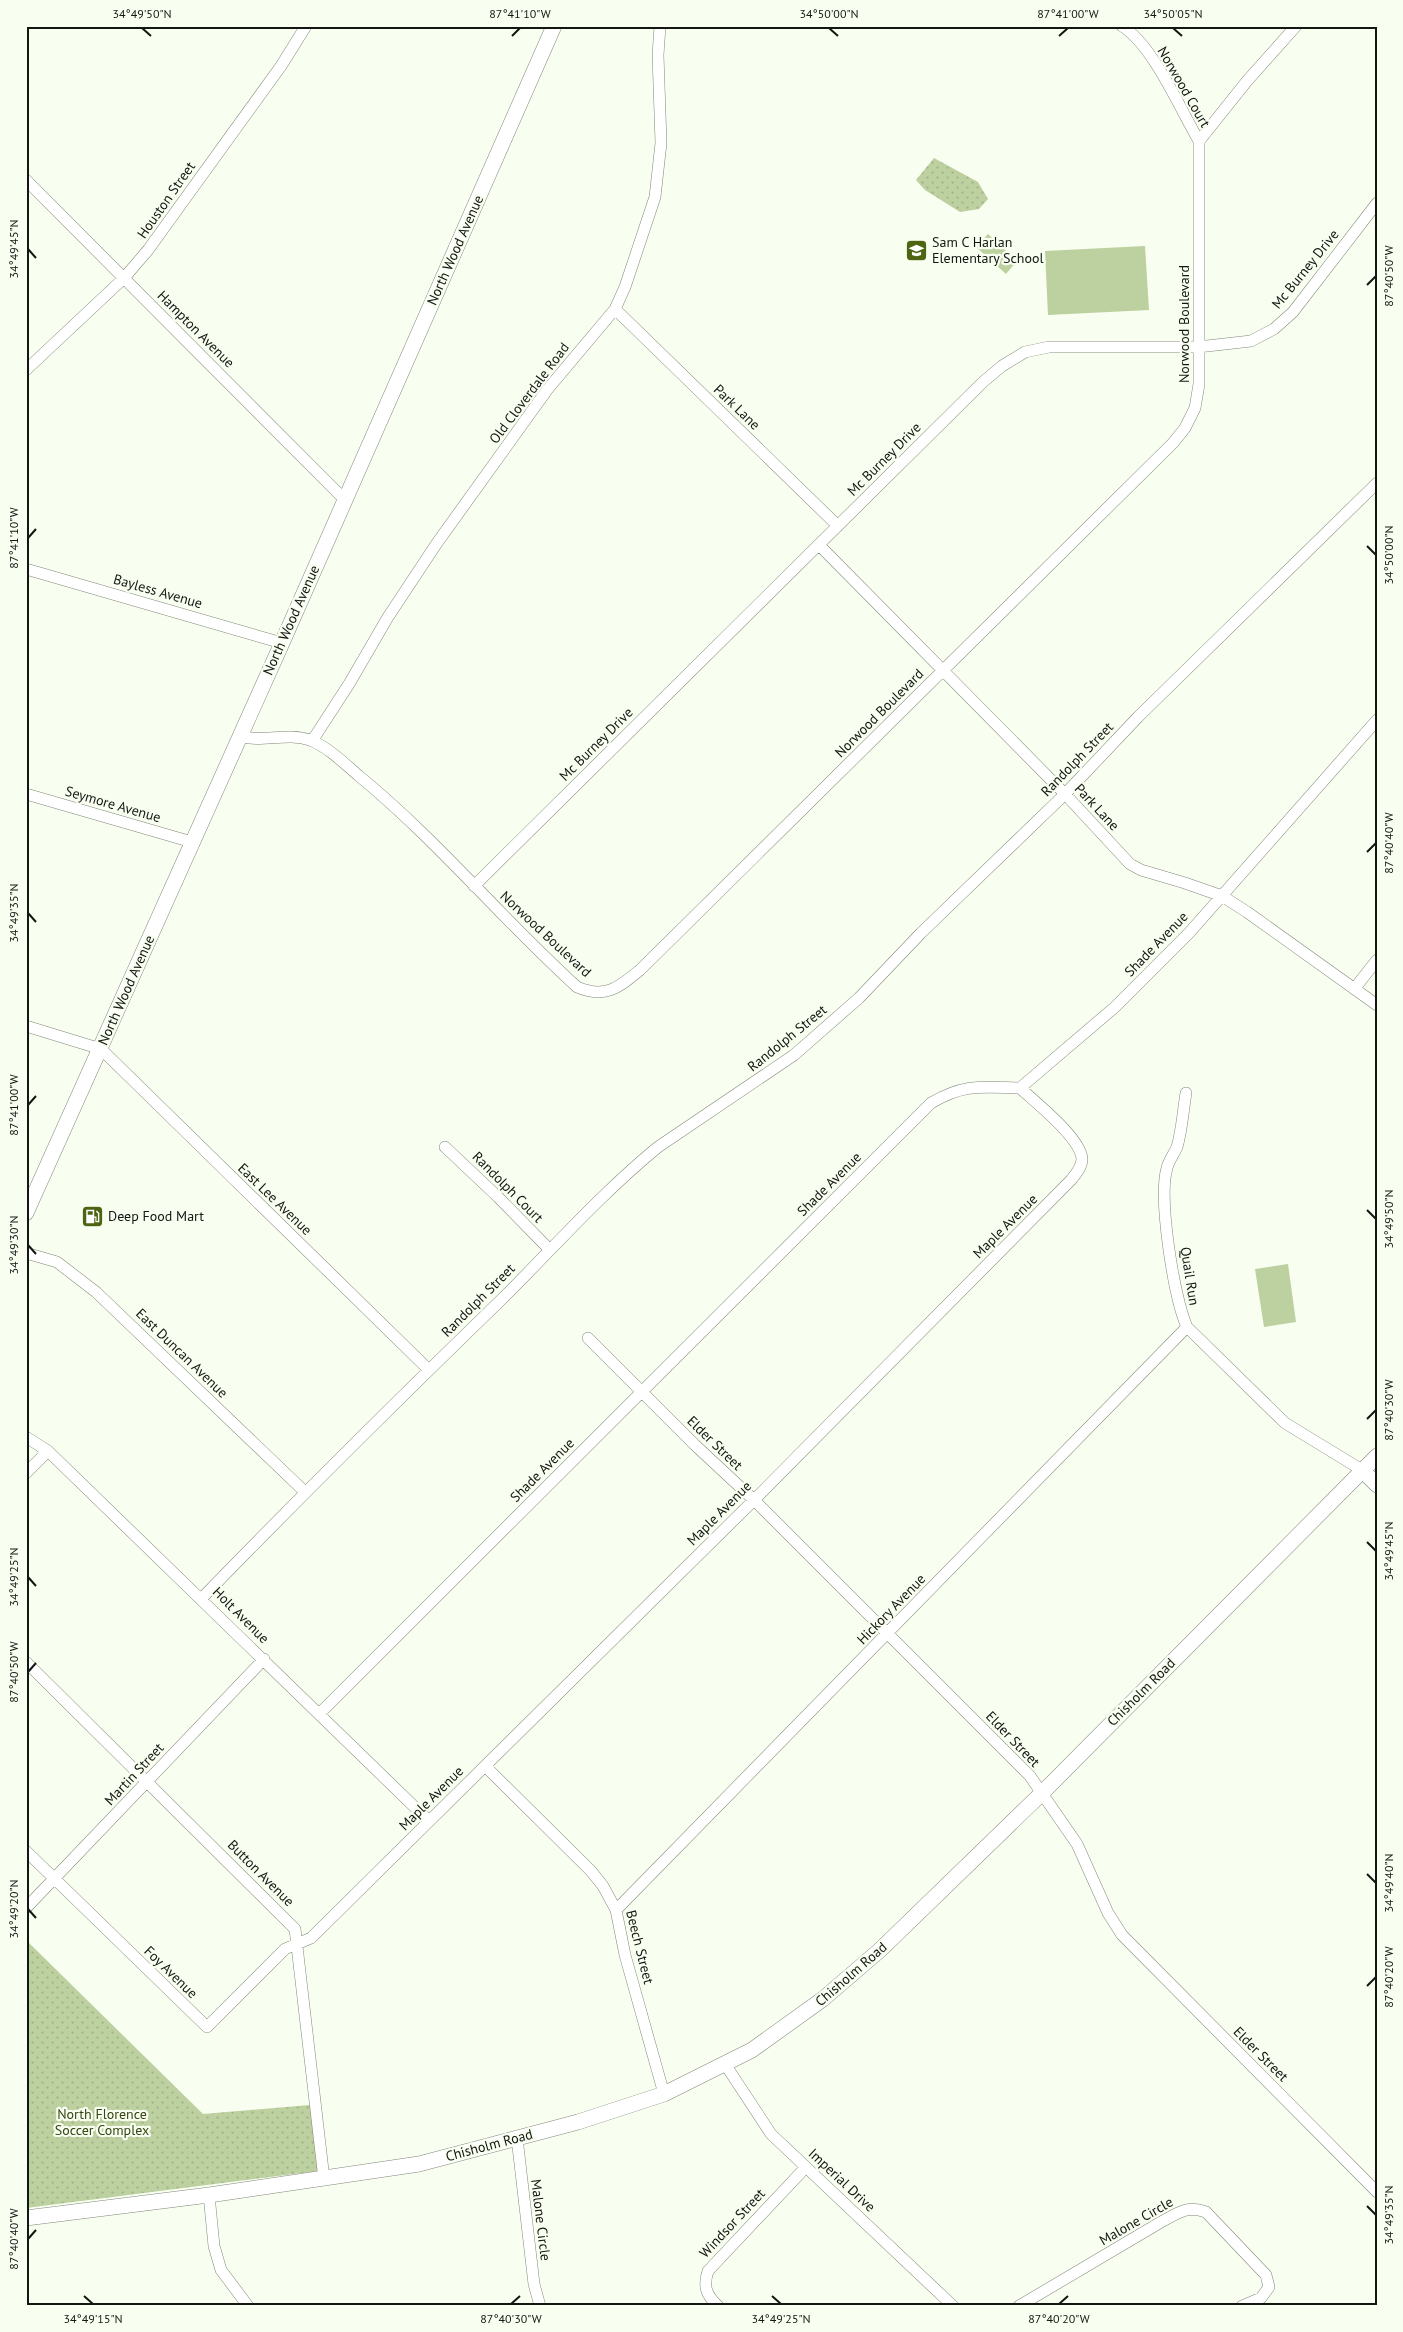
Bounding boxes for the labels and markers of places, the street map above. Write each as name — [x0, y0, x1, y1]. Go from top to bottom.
place label: Sam C Harlan Elementary School — [932, 233, 1044, 267]
school or university icon: Sam C Harlan Elementary School — [904, 238, 928, 262]
fuel station icon: Deep Food Mart — [80, 1204, 104, 1228]
place label: Deep Food Mart — [108, 1207, 204, 1225]

